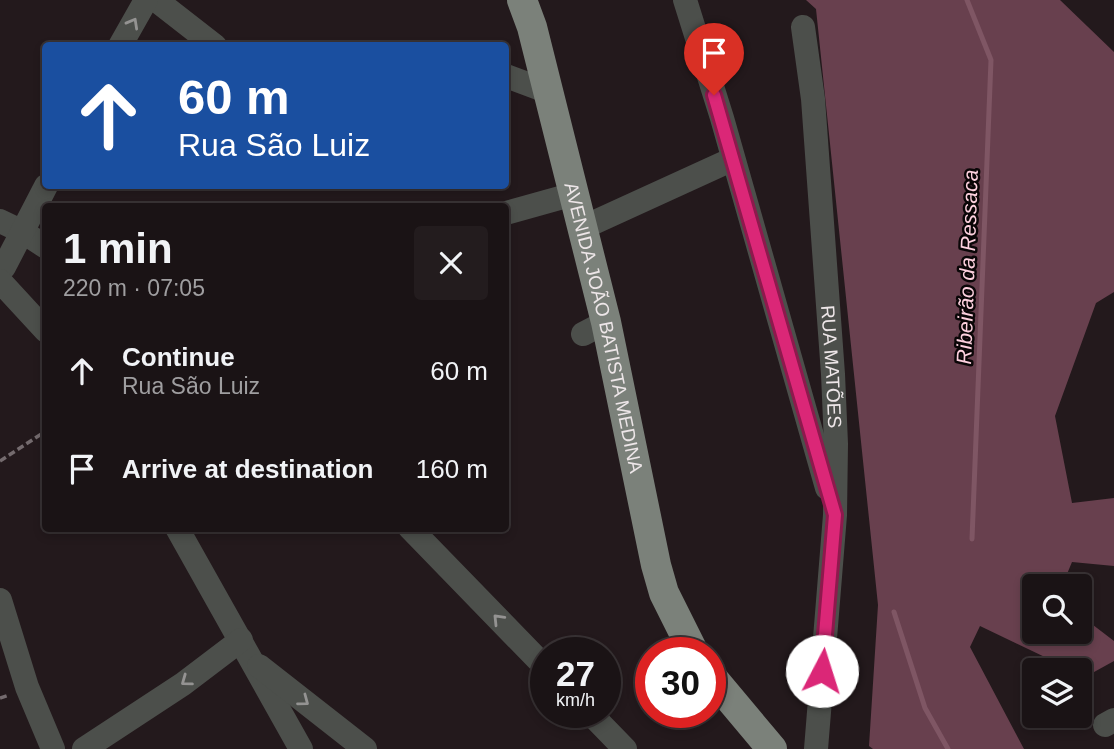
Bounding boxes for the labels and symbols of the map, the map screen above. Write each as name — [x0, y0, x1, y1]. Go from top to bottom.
one-way arrow — [125, 17, 138, 30]
pin — [684, 23, 744, 95]
water label: Ribeirão da Ressaca — [952, 169, 982, 365]
street label: AVENIDA JOÃO BATISTA MEDINA — [561, 180, 647, 475]
street label: RUA MATÕES — [818, 304, 846, 429]
one-way arrow — [494, 615, 507, 628]
position arrow — [785, 634, 859, 708]
speed limit sign: 30 — [635, 637, 726, 728]
one-way arrow — [181, 673, 194, 685]
one-way arrow — [297, 692, 309, 705]

